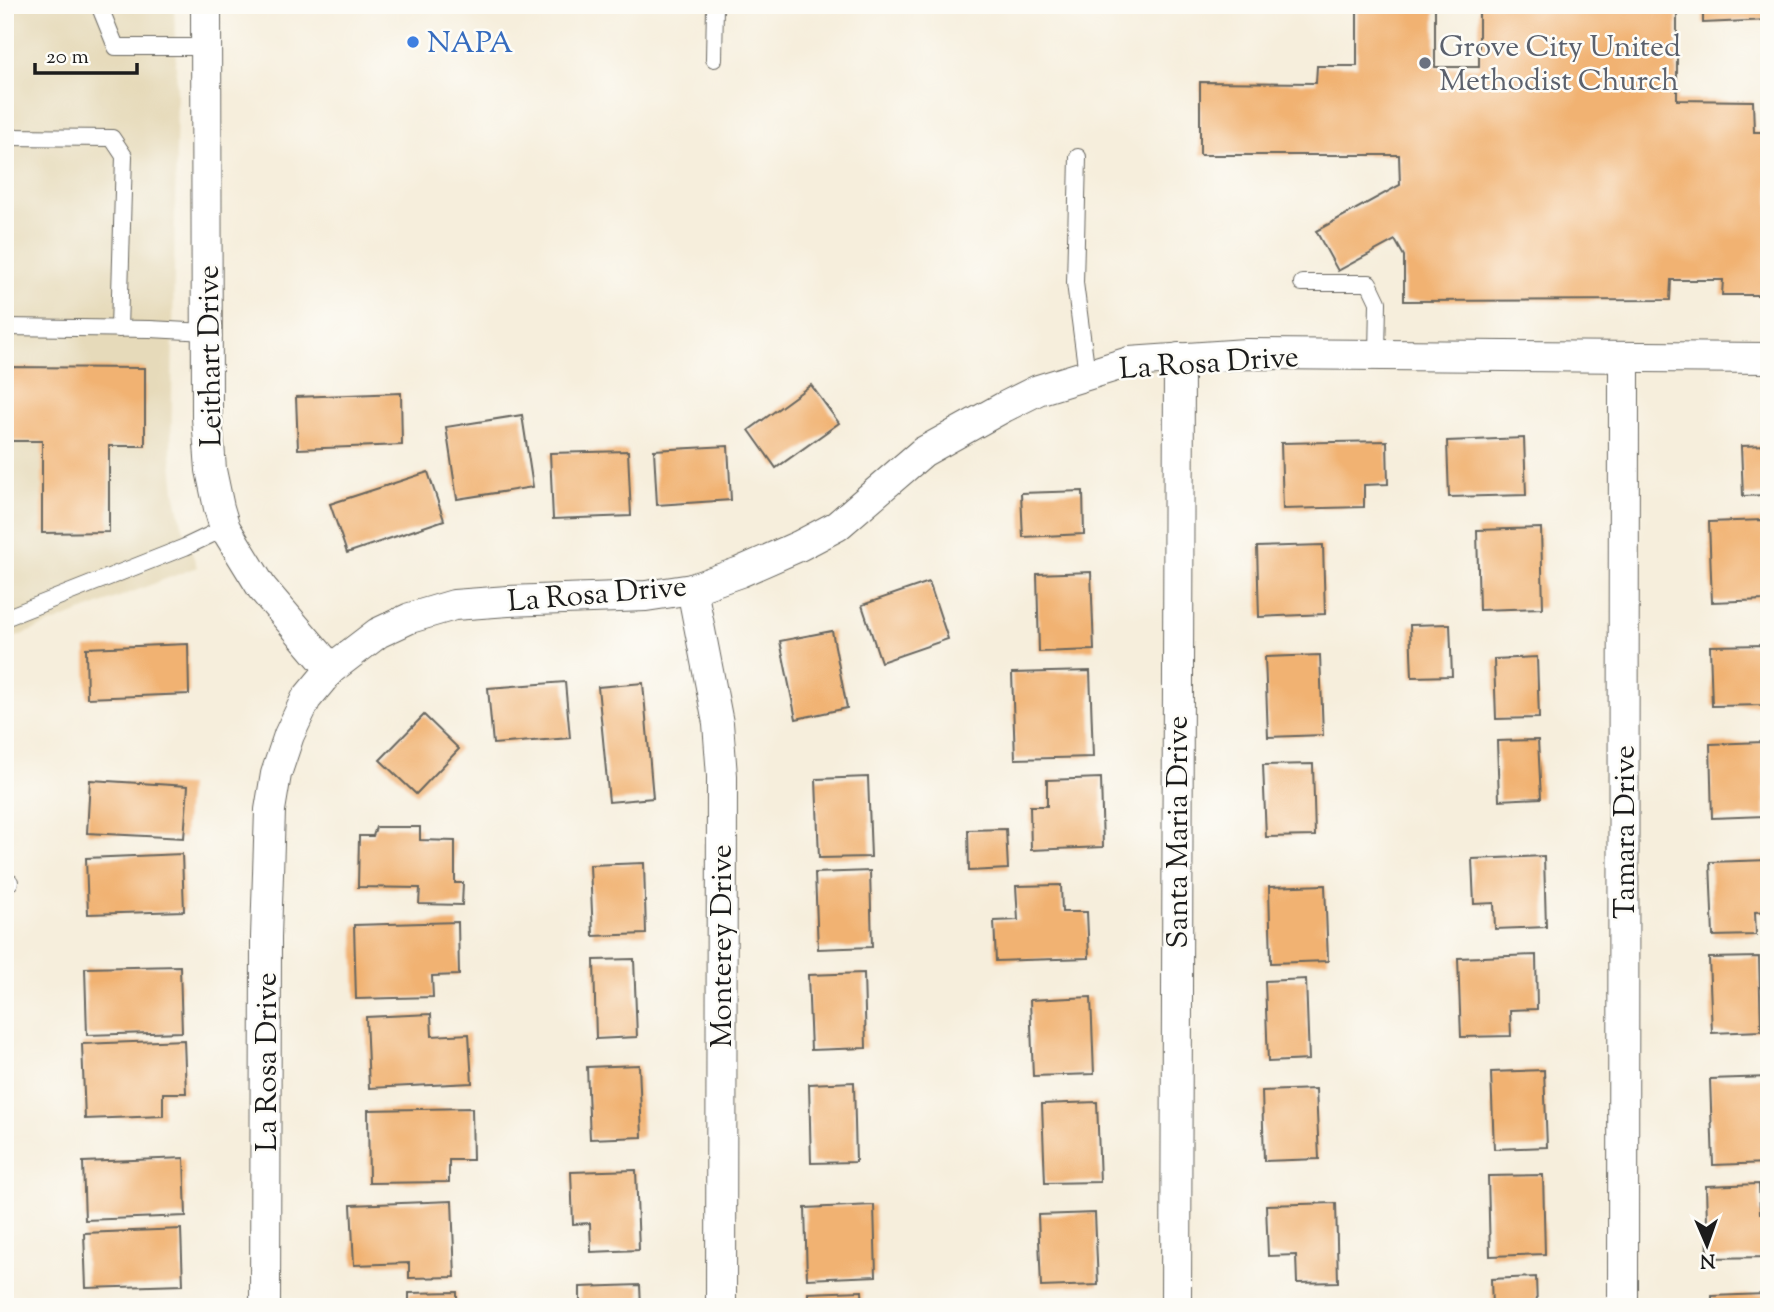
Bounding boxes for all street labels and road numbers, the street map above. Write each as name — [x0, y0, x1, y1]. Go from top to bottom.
street label: Leithart Drive — [188, 265, 235, 447]
street label: La Rosa Drive — [1118, 337, 1300, 392]
street label: La Rosa Drive — [506, 566, 689, 625]
street label: Santa Maria Drive — [1158, 716, 1201, 948]
street label: Tamara Drive — [1605, 745, 1648, 919]
street label: Monterey Drive — [702, 844, 745, 1048]
street label: La Rosa Drive — [247, 972, 290, 1152]

